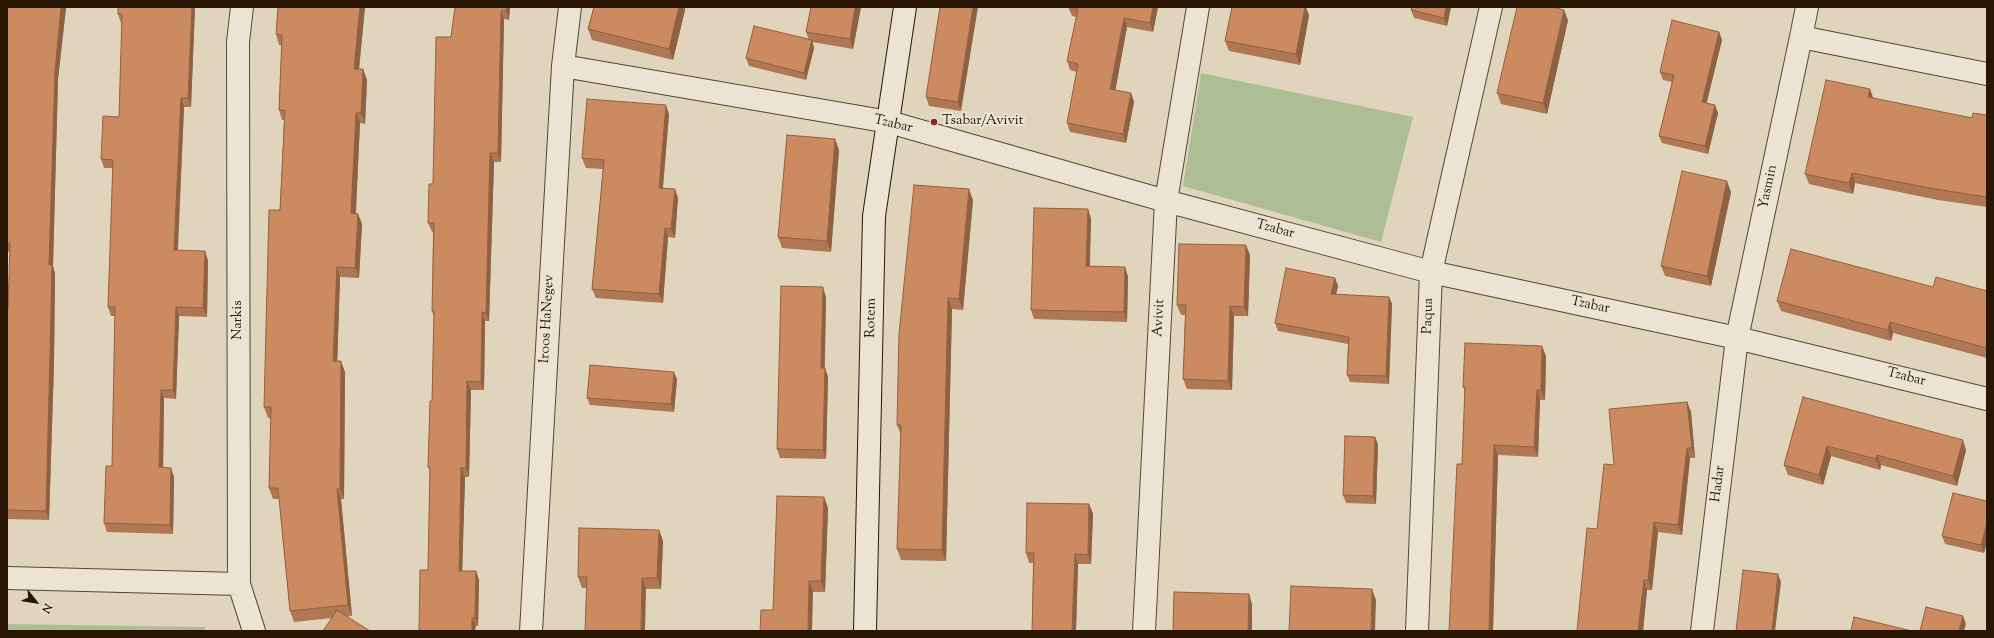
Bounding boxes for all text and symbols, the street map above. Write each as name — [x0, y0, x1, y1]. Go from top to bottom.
street label: Tzabar — [872, 112, 914, 138]
place label: Tsabar/Avivit — [942, 114, 1024, 130]
marker: Tsabar/Avivit — [929, 117, 939, 127]
street label: Yasmin — [1756, 163, 1782, 211]
street label: Tzabar — [1254, 217, 1296, 243]
street label: Iroos HaNegev — [537, 274, 559, 364]
street label: Tzabar — [1569, 294, 1611, 318]
street label: Rotem — [863, 298, 881, 338]
street label: Paqua — [1420, 298, 1438, 334]
street label: Avivit — [1151, 299, 1169, 337]
street label: Narkis — [231, 300, 247, 340]
street label: Tzabar — [1885, 365, 1927, 391]
street label: Hadar — [1708, 465, 1730, 503]
north arrow — [16, 582, 56, 622]
text: N — [37, 600, 56, 616]

